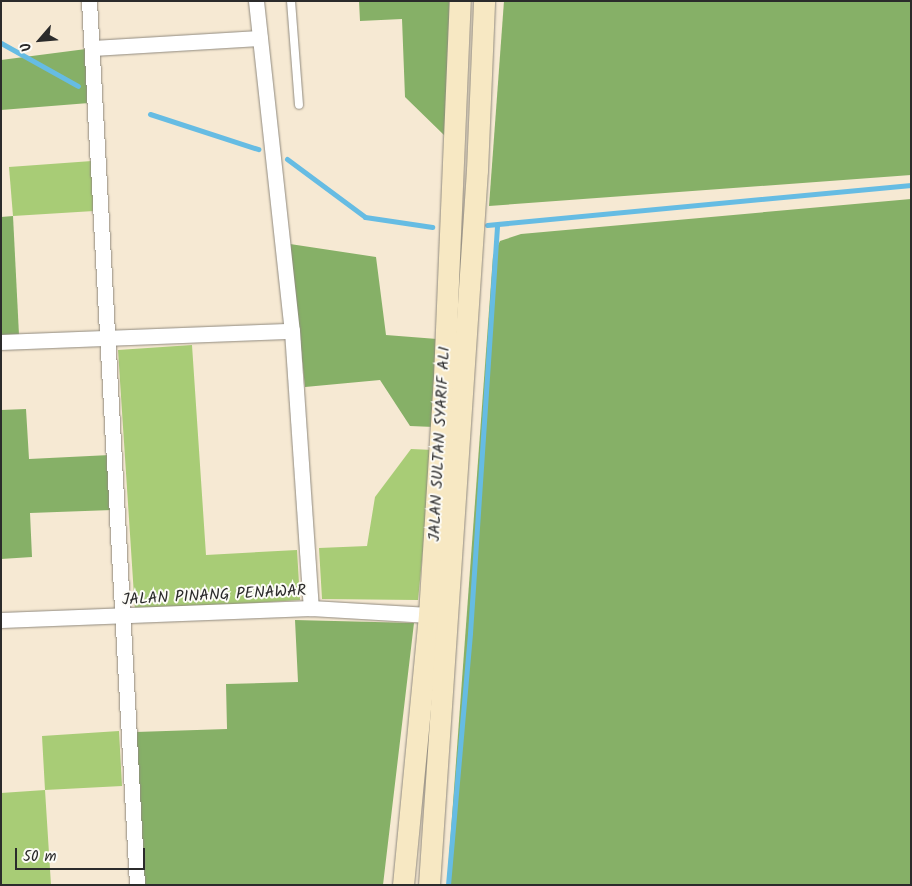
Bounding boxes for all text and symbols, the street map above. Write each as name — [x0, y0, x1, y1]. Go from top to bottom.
north arrow — [15, 15, 65, 65]
text: U — [15, 38, 38, 56]
street label: JALAN SULTAN SYARIF ALI — [425, 346, 455, 542]
street label: JALAN PINANG PENAWAR — [121, 582, 307, 610]
scale bar — [18, 838, 148, 870]
text: 50 m — [23, 845, 57, 869]

